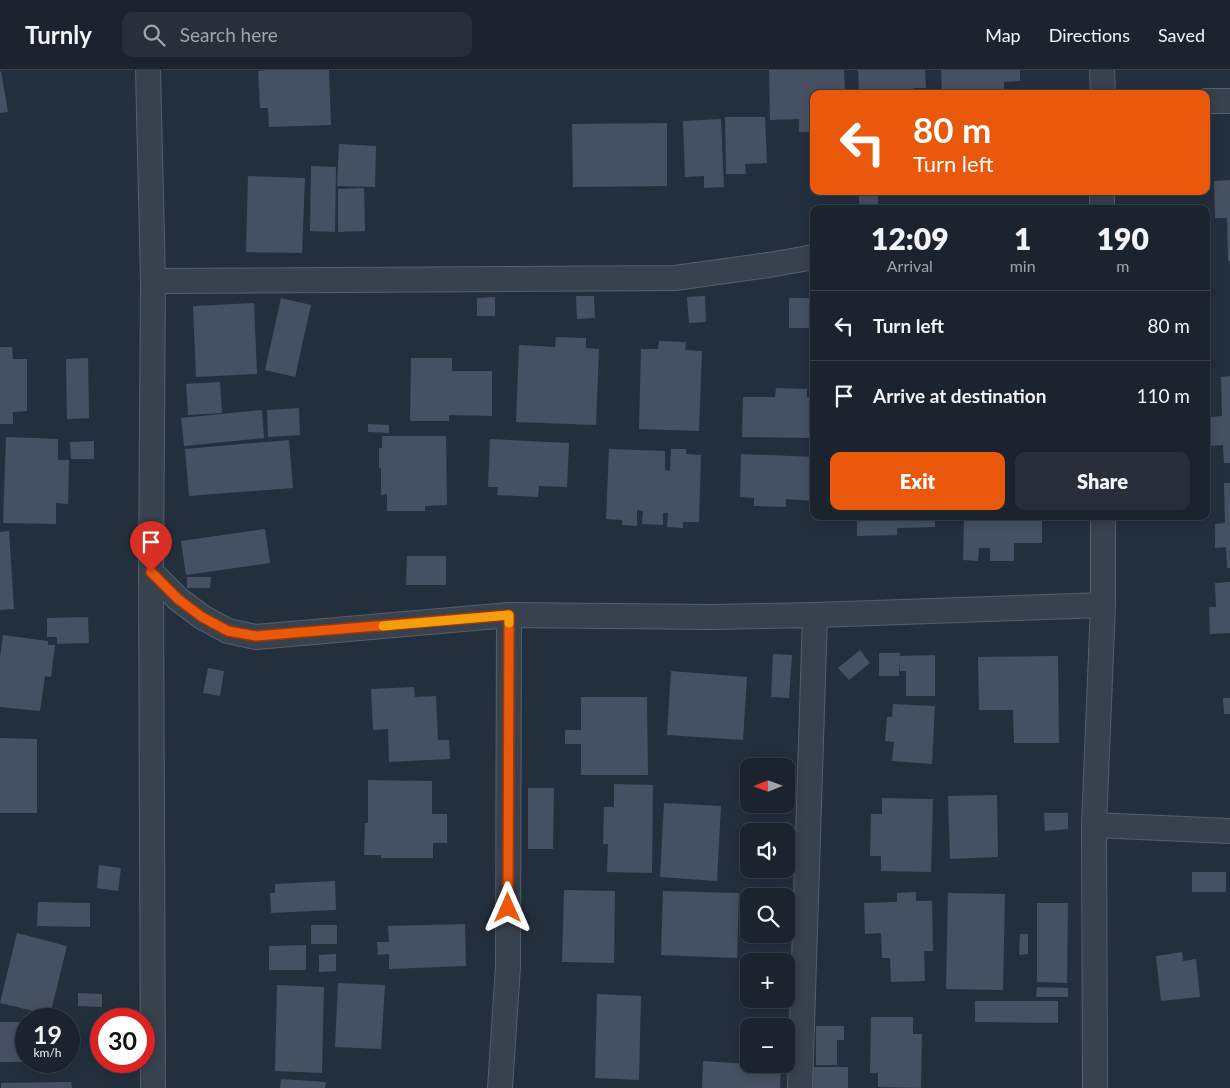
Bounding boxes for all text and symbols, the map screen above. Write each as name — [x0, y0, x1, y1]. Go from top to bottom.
search box — [122, 12, 472, 57]
text: Turnly — [25, 20, 92, 49]
icon: search — [140, 21, 168, 49]
text: Search here — [180, 23, 278, 46]
text: Map — [985, 24, 1021, 46]
text: Directions — [1049, 24, 1130, 46]
text: Saved — [1158, 24, 1205, 46]
text: 80 m — [913, 108, 991, 150]
icon: left — [830, 110, 895, 175]
text: Turn left — [913, 150, 994, 177]
text: 12:09 — [871, 220, 949, 256]
text: 1 — [1014, 220, 1031, 256]
text: 190 — [1097, 220, 1149, 256]
text: Arrival — [887, 256, 933, 275]
text: min — [1010, 256, 1036, 275]
text: m — [1116, 256, 1129, 275]
icon: left — [830, 312, 858, 340]
text: Turn left — [873, 314, 944, 337]
text: 80 m — [1147, 314, 1190, 337]
icon: arrive — [830, 382, 858, 410]
text: Arrive at destination — [873, 384, 1046, 407]
text: 110 m — [1136, 384, 1190, 407]
button: Exit — [830, 452, 1005, 510]
button: Share — [1015, 452, 1190, 510]
pin — [130, 521, 172, 572]
icon: arrive — [137, 528, 165, 556]
north arrow — [740, 758, 795, 812]
map controls — [740, 758, 795, 1073]
button: sound — [740, 823, 795, 878]
position arrow — [481, 881, 533, 933]
button: search — [740, 888, 795, 943]
button: + — [740, 953, 795, 1008]
speed limit sign: 30 — [90, 1008, 155, 1073]
button: − — [740, 1018, 795, 1073]
text: 19 — [33, 1019, 62, 1049]
text: km/h — [33, 1045, 62, 1060]

